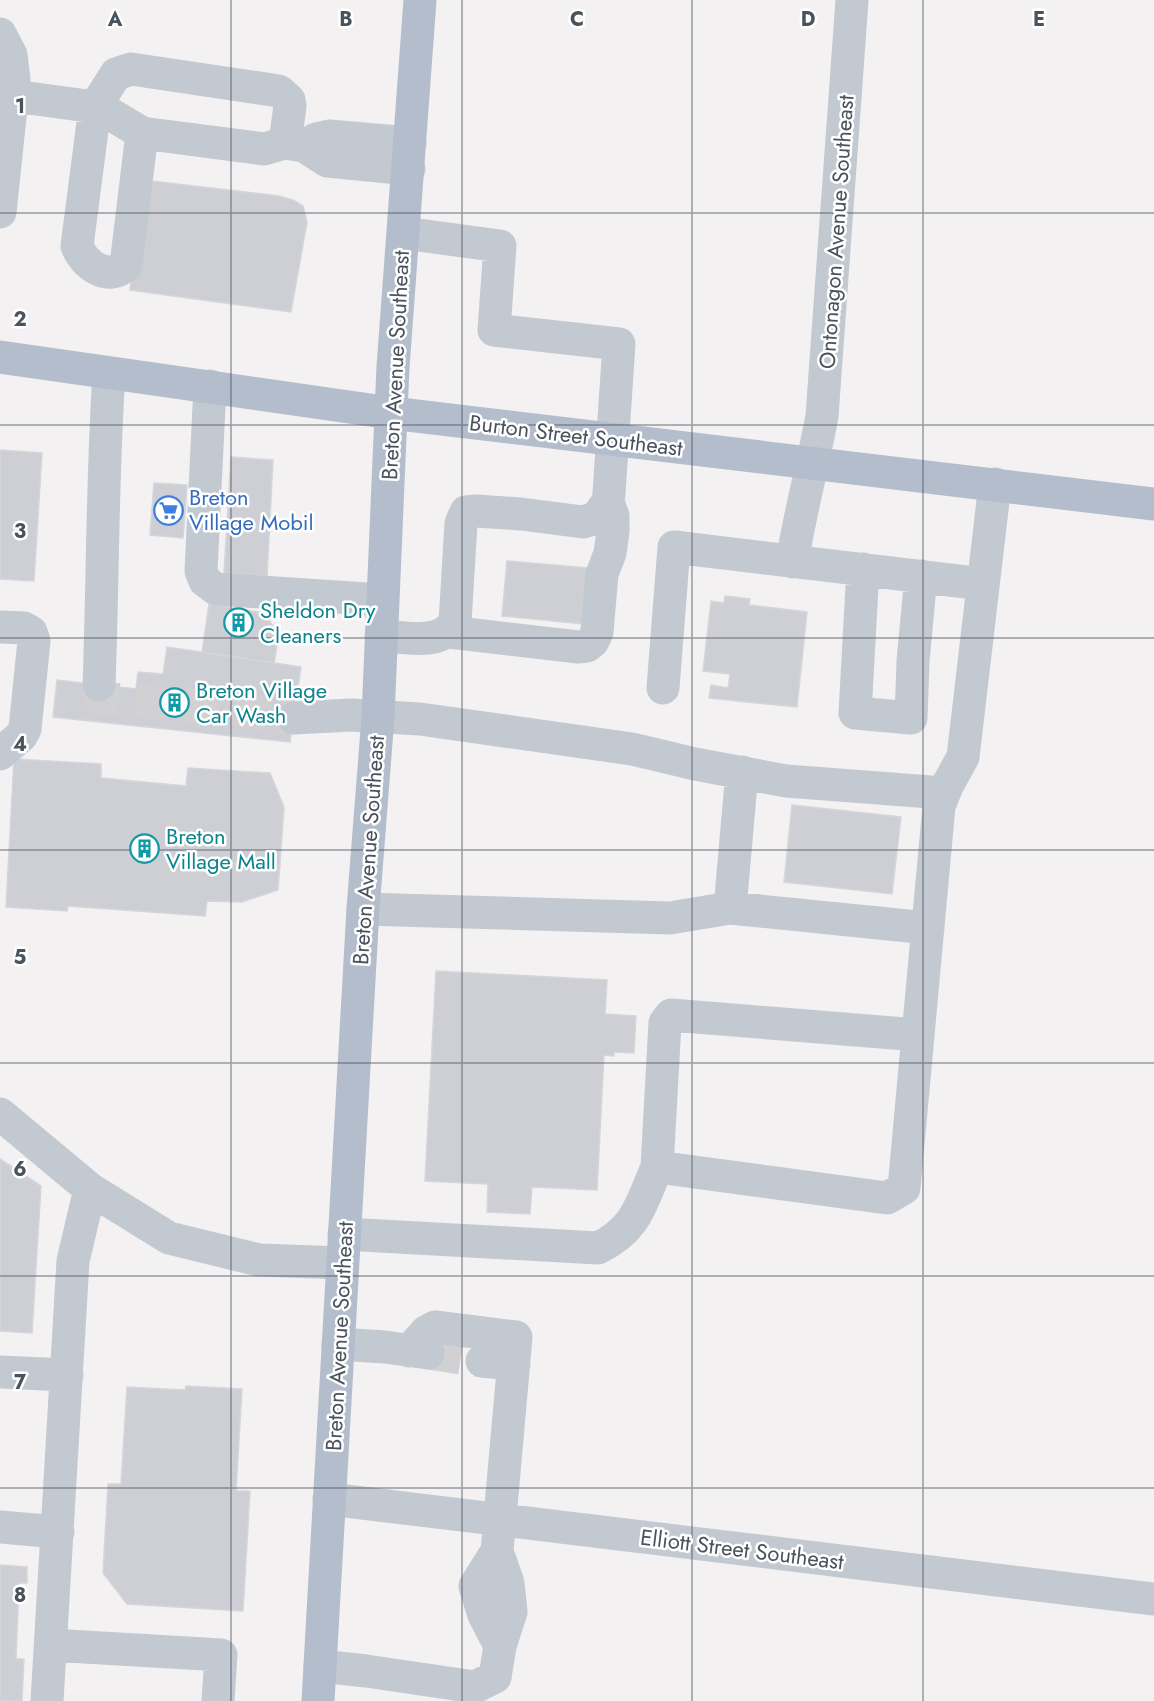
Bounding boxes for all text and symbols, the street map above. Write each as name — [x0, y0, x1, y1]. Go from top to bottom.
text: A — [107, 5, 123, 34]
text: B — [339, 5, 353, 34]
text: C — [570, 5, 584, 34]
text: D — [801, 5, 815, 34]
text: E — [1033, 5, 1045, 34]
text: 1 — [15, 92, 25, 121]
street label: Ontonagon Avenue Southeast — [810, 93, 862, 370]
street label: Breton Avenue Southeast — [373, 249, 417, 481]
text: 2 — [13, 305, 27, 334]
street label: Burton Street Southeast — [468, 406, 685, 464]
place label: Breton Village Mobil — [189, 481, 314, 538]
supermarket icon: Breton Village Mobil — [152, 494, 184, 526]
text: 3 — [14, 517, 26, 546]
place label: Sheldon Dry Cleaners — [260, 594, 376, 651]
building icon: Sheldon Dry Cleaners — [223, 607, 255, 639]
place label: Breton Village Car Wash — [196, 674, 327, 731]
building icon: Breton Village Car Wash — [159, 687, 191, 719]
text: 4 — [13, 730, 27, 759]
street label: Breton Avenue Southeast — [344, 733, 392, 966]
place label: Breton Village Mall — [166, 820, 276, 877]
building icon: Breton Village Mall — [129, 833, 161, 865]
text: 5 — [14, 943, 27, 972]
text: 6 — [13, 1155, 27, 1184]
street label: Breton Avenue Southeast — [317, 1220, 361, 1452]
text: 7 — [14, 1368, 27, 1397]
street label: Elliott Street Southeast — [638, 1521, 846, 1577]
text: 8 — [14, 1581, 26, 1610]

